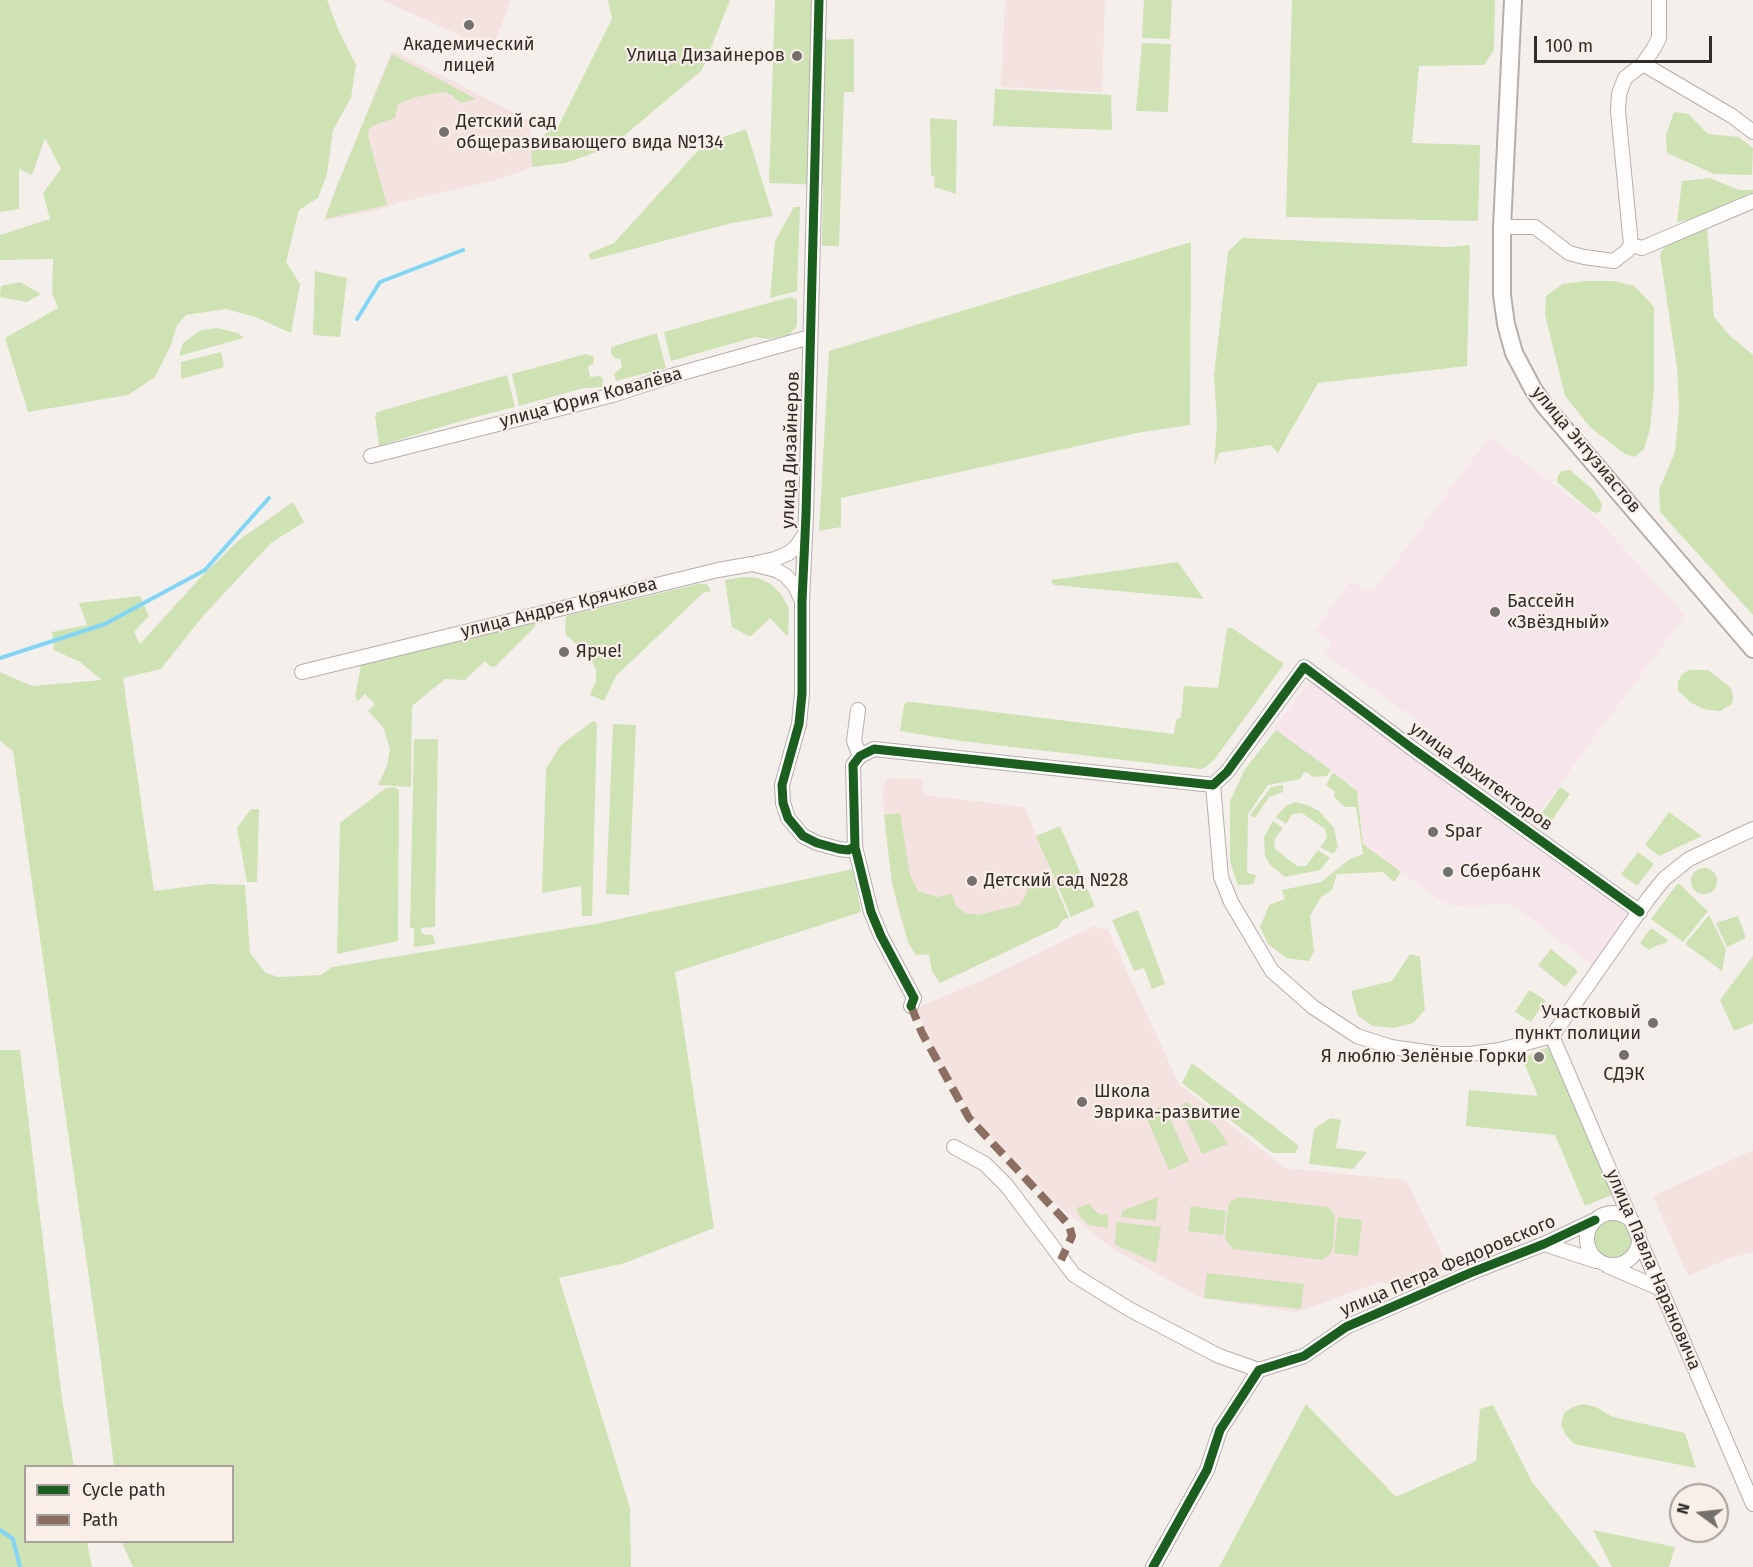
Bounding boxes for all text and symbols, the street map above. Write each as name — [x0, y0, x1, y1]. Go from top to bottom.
marker: Академический лицей — [462, 18, 476, 32]
scale bar — [1537, 24, 1716, 62]
place label: Академический лицей — [403, 34, 535, 76]
text: 100 m — [1545, 35, 1593, 57]
place label: Улица Дизайнеров — [627, 45, 785, 67]
marker: Улица Дизайнеров — [790, 49, 804, 63]
place label: Детский сад общеразвивающего вида №134 — [456, 111, 724, 154]
marker: Детский сад общеразвивающего вида №134 — [437, 125, 451, 139]
street label: улица Юрия Ковалёва — [497, 363, 685, 433]
street label: улица Дизайнеров — [777, 371, 805, 529]
street label: улица Энтузиастов — [1527, 382, 1645, 518]
street label: улица Андрея Крячкова — [459, 573, 659, 643]
place label: Бассейн «Звёздный» — [1507, 591, 1610, 634]
marker: Бассейн «Звёздный» — [1488, 605, 1502, 619]
place label: Ярче! — [576, 641, 622, 663]
marker: Ярче! — [557, 645, 571, 659]
street label: улица Архитекторов — [1405, 718, 1557, 836]
place label: Spar — [1445, 821, 1482, 843]
marker: Spar — [1426, 825, 1440, 839]
place label: Сбербанк — [1460, 861, 1541, 883]
marker: Сбербанк — [1441, 865, 1455, 879]
place label: Детский сад №28 — [984, 870, 1128, 892]
marker: Детский сад №28 — [965, 874, 979, 888]
place label: Участковый пункт полиции — [1514, 1002, 1641, 1044]
marker: Участковый пункт полиции — [1646, 1016, 1660, 1030]
place label: Я люблю Зелёные Горки — [1321, 1046, 1527, 1068]
marker: СДЭК — [1617, 1048, 1631, 1062]
marker: Я люблю Зелёные Горки — [1532, 1050, 1546, 1064]
place label: СДЭК — [1603, 1064, 1645, 1086]
place label: Школа Эврика-развитие — [1094, 1081, 1240, 1124]
marker: Школа Эврика-развитие — [1075, 1095, 1089, 1109]
street label: улица Павла Нарановича — [1601, 1166, 1705, 1374]
street label: улица Петра Федоровского — [1337, 1211, 1559, 1321]
legend — [24, 1465, 234, 1543]
text: Cycle path — [82, 1479, 166, 1501]
north arrow — [1669, 1483, 1729, 1543]
text: N — [1673, 1501, 1694, 1516]
text: Path — [82, 1509, 118, 1531]

